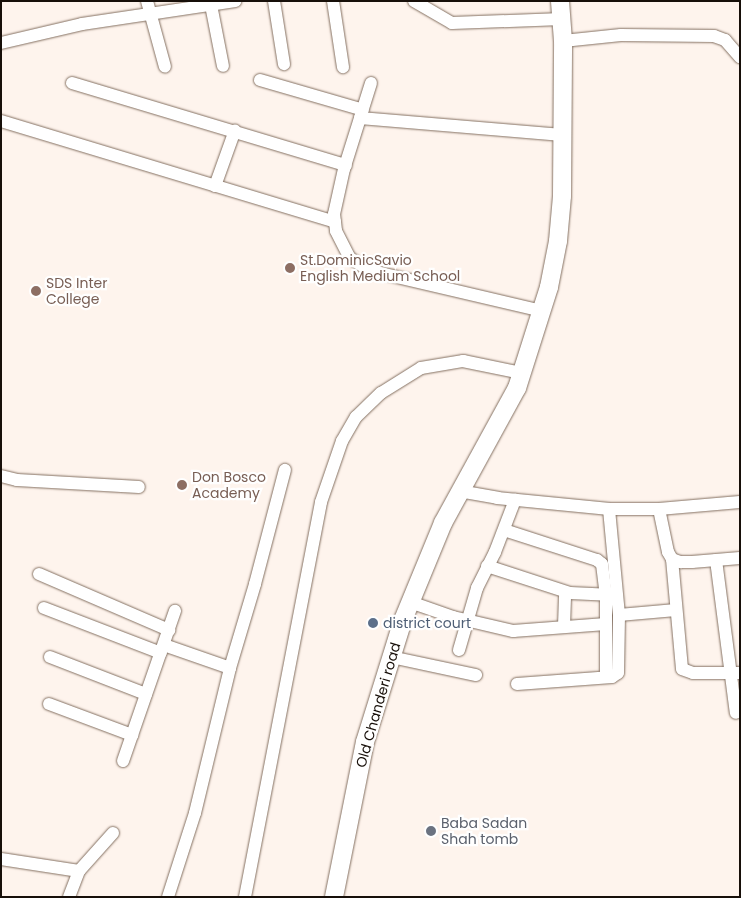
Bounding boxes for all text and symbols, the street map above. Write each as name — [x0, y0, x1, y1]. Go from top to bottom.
place label: St.DominicSavio English Medium School — [300, 252, 460, 284]
marker: St.DominicSavio English Medium School — [284, 262, 296, 274]
place label: SDS Inter College — [46, 275, 107, 308]
marker: SDS Inter College — [30, 285, 42, 297]
place label: Don Bosco Academy — [192, 469, 266, 502]
marker: Don Bosco Academy — [176, 479, 188, 491]
place label: district court — [383, 615, 471, 631]
marker: district court — [367, 617, 379, 629]
street label: Old Chanderi road — [352, 640, 404, 770]
place label: Baba Sadan Shah tomb — [441, 815, 527, 848]
marker: Baba Sadan Shah tomb — [425, 825, 437, 837]

